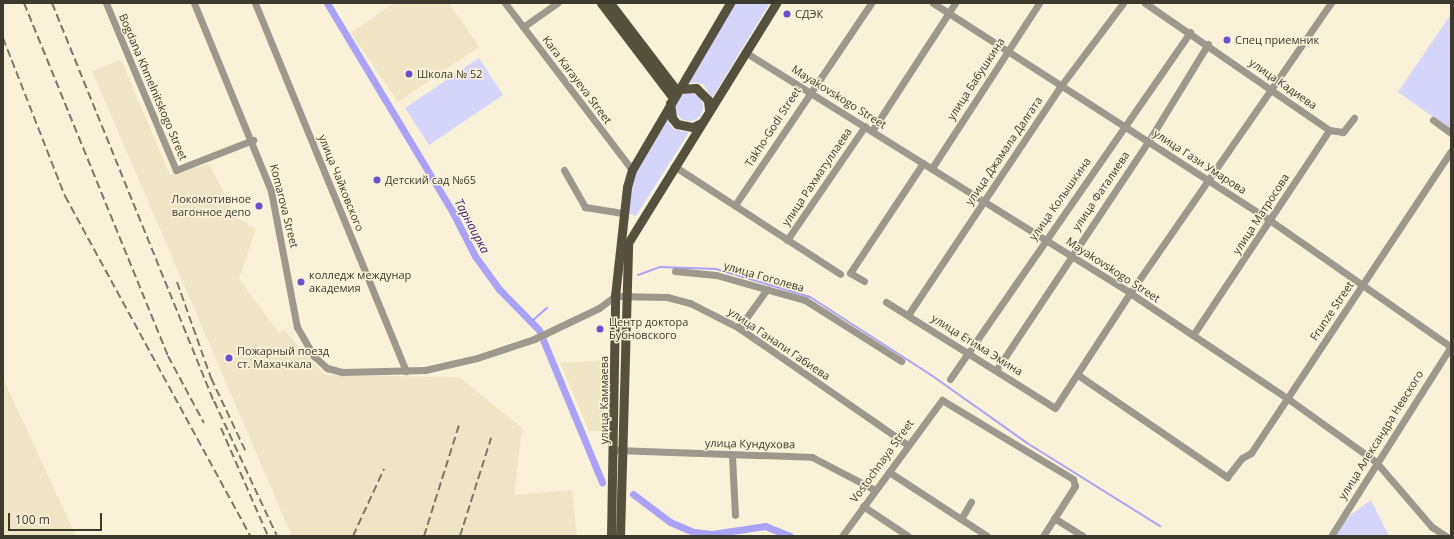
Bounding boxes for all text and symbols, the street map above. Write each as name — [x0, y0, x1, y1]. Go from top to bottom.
place label: СДЭК — [795, 7, 823, 21]
marker: СДЭК — [782, 9, 792, 19]
street label: Bogdana Khmelnitskogo Street — [116, 12, 190, 162]
street label: Kara Karayeva Street — [540, 33, 614, 127]
place label: Спец приемник — [1235, 33, 1319, 47]
marker: Спец приемник — [1222, 35, 1232, 45]
street label: улица Бабушкина — [945, 36, 1007, 122]
street label: улица Кадиева — [1247, 56, 1319, 112]
street label: Mayakovskogo Street — [789, 62, 889, 132]
place label: Школа № 52 — [417, 67, 483, 81]
marker: Школа № 52 — [404, 69, 414, 79]
street label: Takho-Godi Street — [742, 85, 804, 169]
street label: улица Джамала Далгата — [963, 94, 1045, 208]
street label: улица Рахматуллаева — [779, 126, 855, 228]
street label: улица Гази Умарова — [1151, 127, 1249, 197]
street label: улица Чайковского — [316, 133, 366, 233]
street label: улица Фаталиева — [1070, 149, 1132, 233]
street label: улица Колышкина — [1026, 155, 1094, 243]
street label: Komarova Street — [267, 163, 301, 249]
street label: улица Матросова — [1230, 171, 1292, 257]
place label: Детский сад №65 — [385, 173, 476, 187]
marker: Детский сад №65 — [372, 175, 382, 185]
place label: Локомотивное вагонное депо — [171, 193, 251, 219]
water label: Тарнаирка — [452, 196, 492, 256]
marker: Локомотивное вагонное депо — [254, 201, 264, 211]
street label: Mayakovskogo Street — [1064, 235, 1162, 305]
street label: улица Гоголева — [722, 259, 806, 295]
place label: колледж междунар академия — [309, 269, 411, 295]
marker: колледж междунар академия — [296, 277, 306, 287]
street label: Frunze Street — [1307, 279, 1357, 343]
street label: улица Ганапи Габиева — [725, 305, 833, 383]
street label: улица Етима Эмина — [929, 312, 1025, 378]
place label: Центр доктора Бубновского — [609, 316, 688, 342]
marker: Центр доктора Бубновского — [594, 323, 606, 335]
place label: Пожарный поезд ст. Махачкала — [237, 345, 329, 371]
marker: Пожарный поезд ст. Махачкала — [224, 353, 234, 363]
street label: улица Каммаева — [597, 356, 611, 444]
street label: улица Александра Невского — [1336, 368, 1426, 502]
street label: Vostochnaya Street — [848, 417, 916, 505]
street label: улица Кундухова — [705, 437, 795, 451]
scale bar — [10, 505, 104, 531]
text: 100 m — [15, 511, 50, 528]

